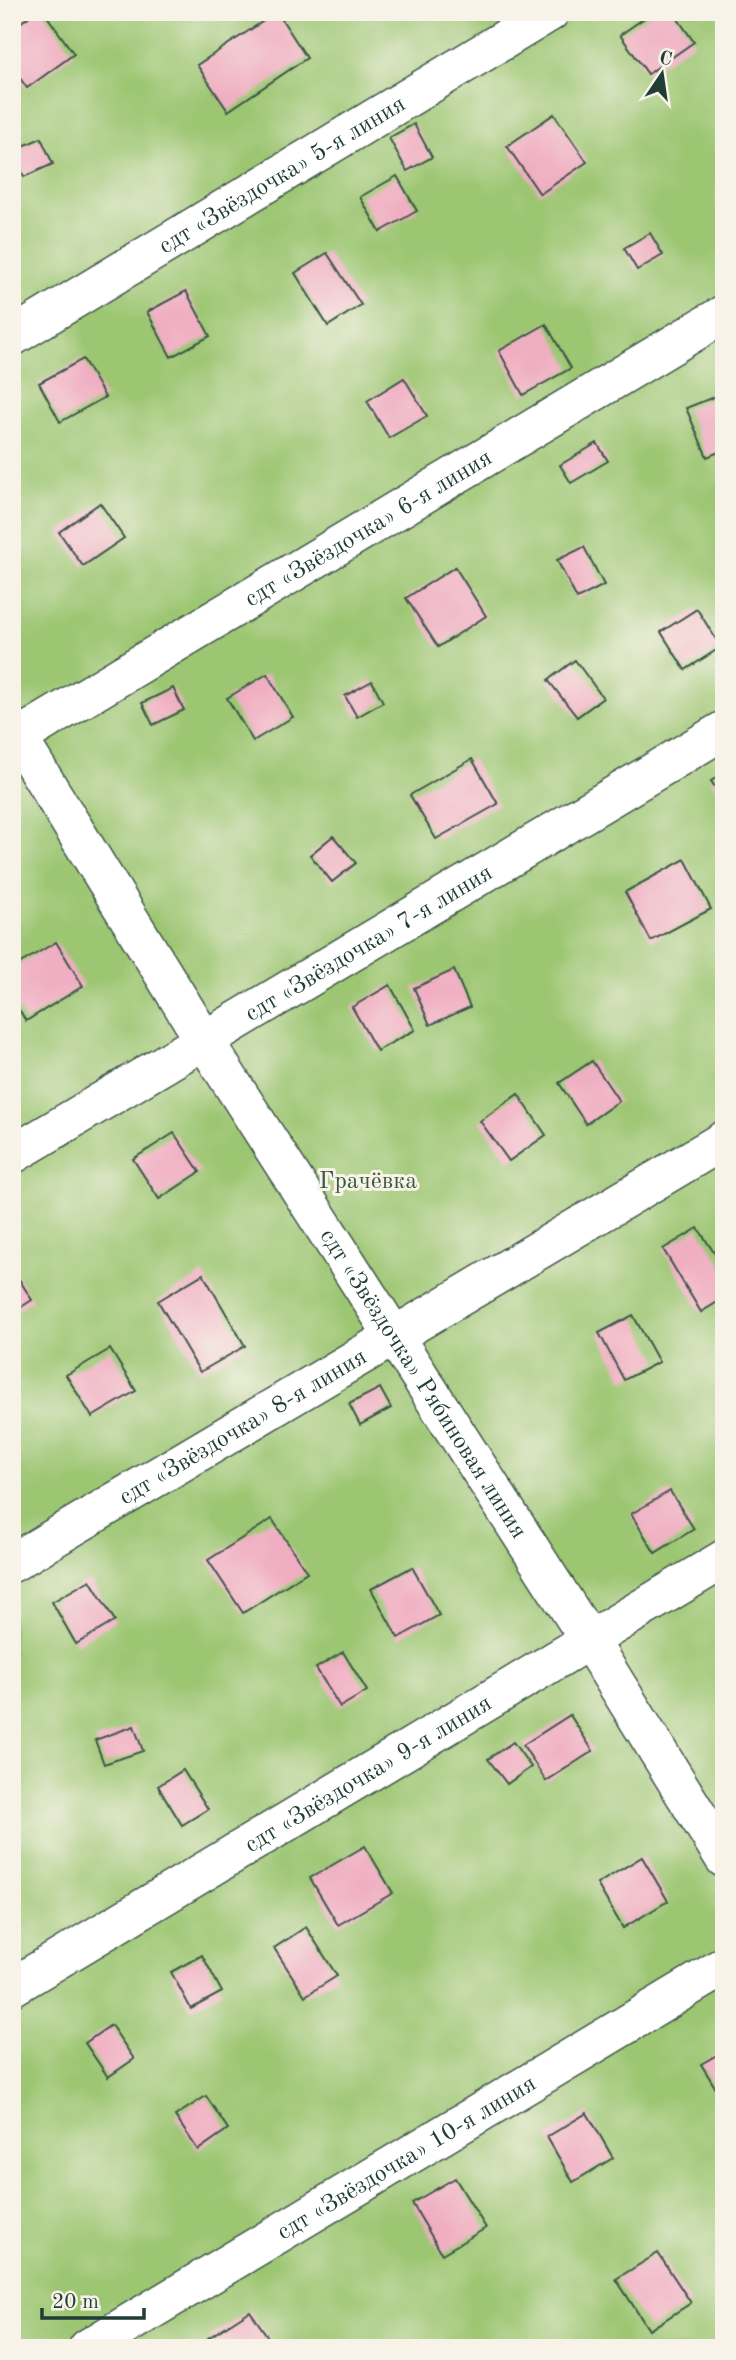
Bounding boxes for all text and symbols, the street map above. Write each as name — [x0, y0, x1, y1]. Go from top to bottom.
north arrow — [628, 38, 698, 108]
text: С — [657, 49, 674, 71]
street label: сдт «Звёздочка» 5-я линия — [155, 92, 410, 259]
street label: сдт «Звёздочка» 6-я линия — [241, 446, 497, 612]
street label: сдт «Звёздочка» 7-я линия — [242, 861, 497, 1027]
park label: Грачёвка — [319, 1170, 417, 1194]
street label: сдт «Звёздочка» Рябиновая линия — [314, 1225, 530, 1543]
street label: сдт «Звёздочка» 8-я линия — [116, 1345, 371, 1511]
street label: сдт «Звёздочка» 9-я линия — [241, 1692, 496, 1858]
street label: сдт «Звёздочка» 10-я линия — [273, 2072, 541, 2245]
scale bar — [42, 2276, 144, 2320]
text: 20 m — [52, 2292, 99, 2313]

